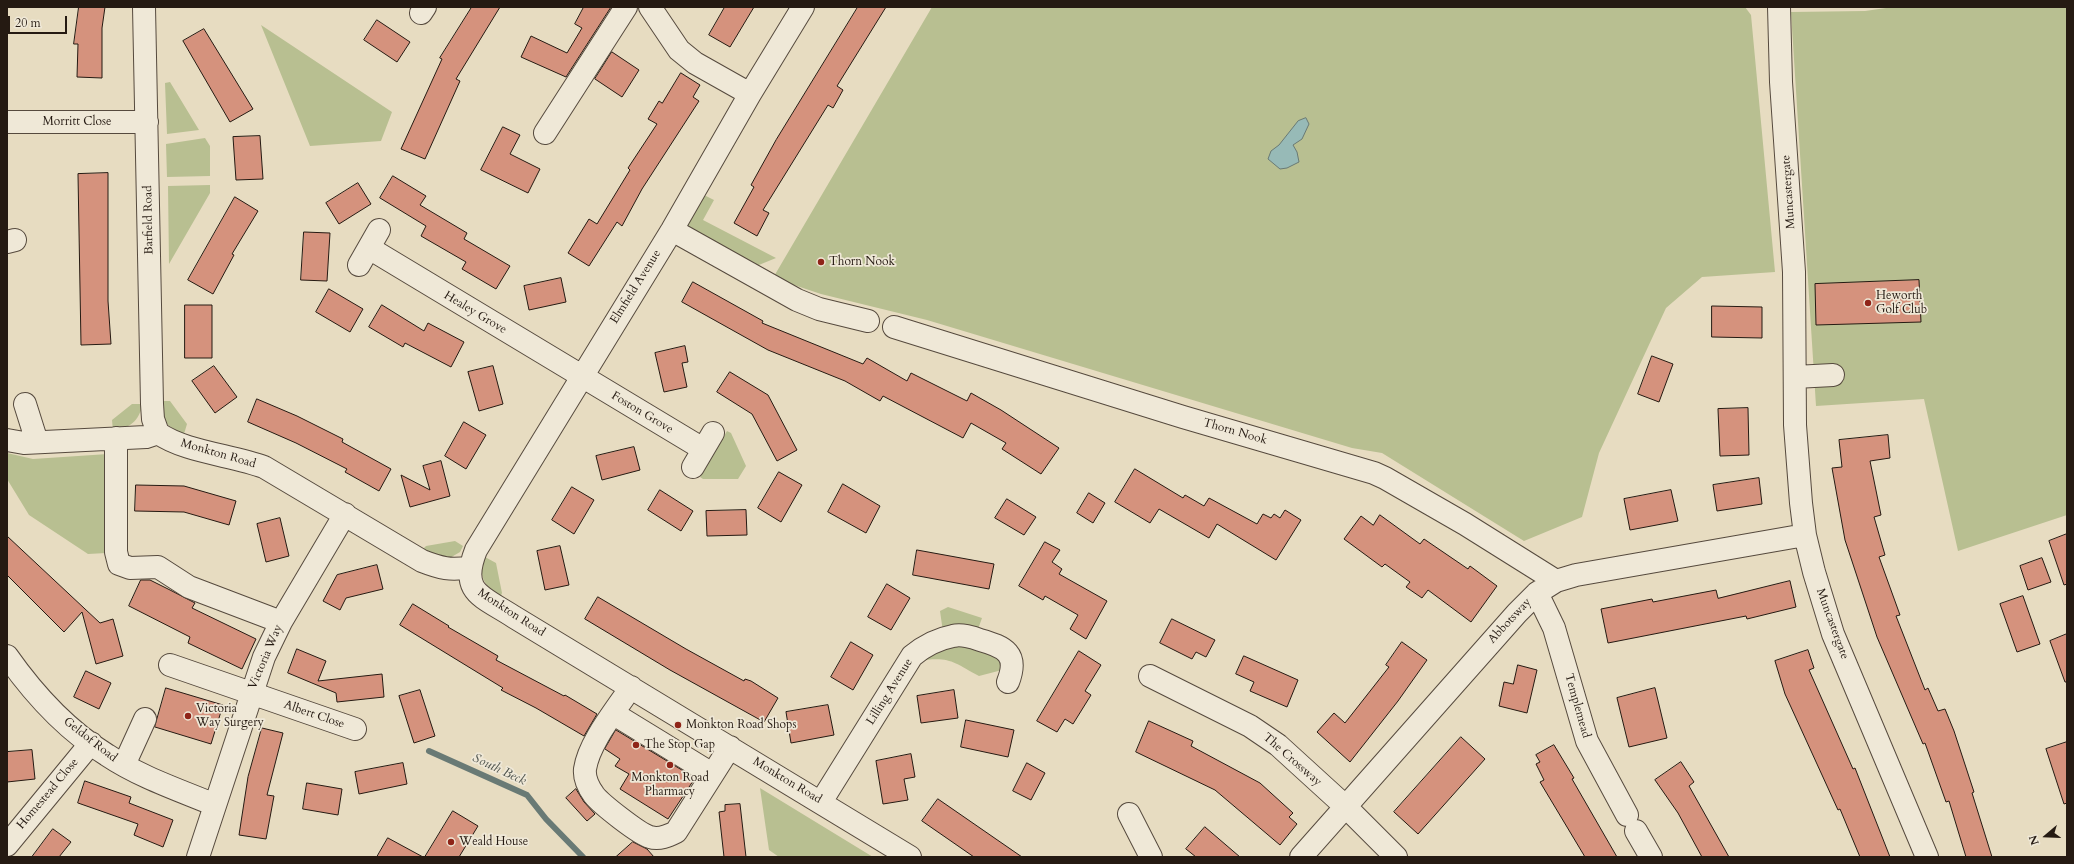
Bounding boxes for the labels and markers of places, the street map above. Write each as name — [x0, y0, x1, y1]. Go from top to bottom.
place label: Thorn Nook — [829, 255, 895, 269]
marker: Thorn Nook — [816, 257, 826, 267]
place label: Heworth Golf Club — [1876, 289, 1927, 317]
marker: Heworth Golf Club — [1863, 298, 1873, 308]
place label: Victoria Way Surgery — [196, 702, 264, 730]
marker: Victoria Way Surgery — [183, 711, 193, 721]
place label: Monkton Road Shops — [686, 718, 796, 732]
marker: Monkton Road Shops — [673, 720, 683, 730]
place label: The Stop Gap — [644, 738, 715, 752]
marker: The Stop Gap — [631, 740, 641, 750]
marker: Monkton Road Pharmacy — [665, 760, 675, 770]
place label: Monkton Road Pharmacy — [631, 771, 709, 799]
place label: Weald House — [459, 835, 528, 849]
marker: Weald House — [446, 837, 456, 847]

